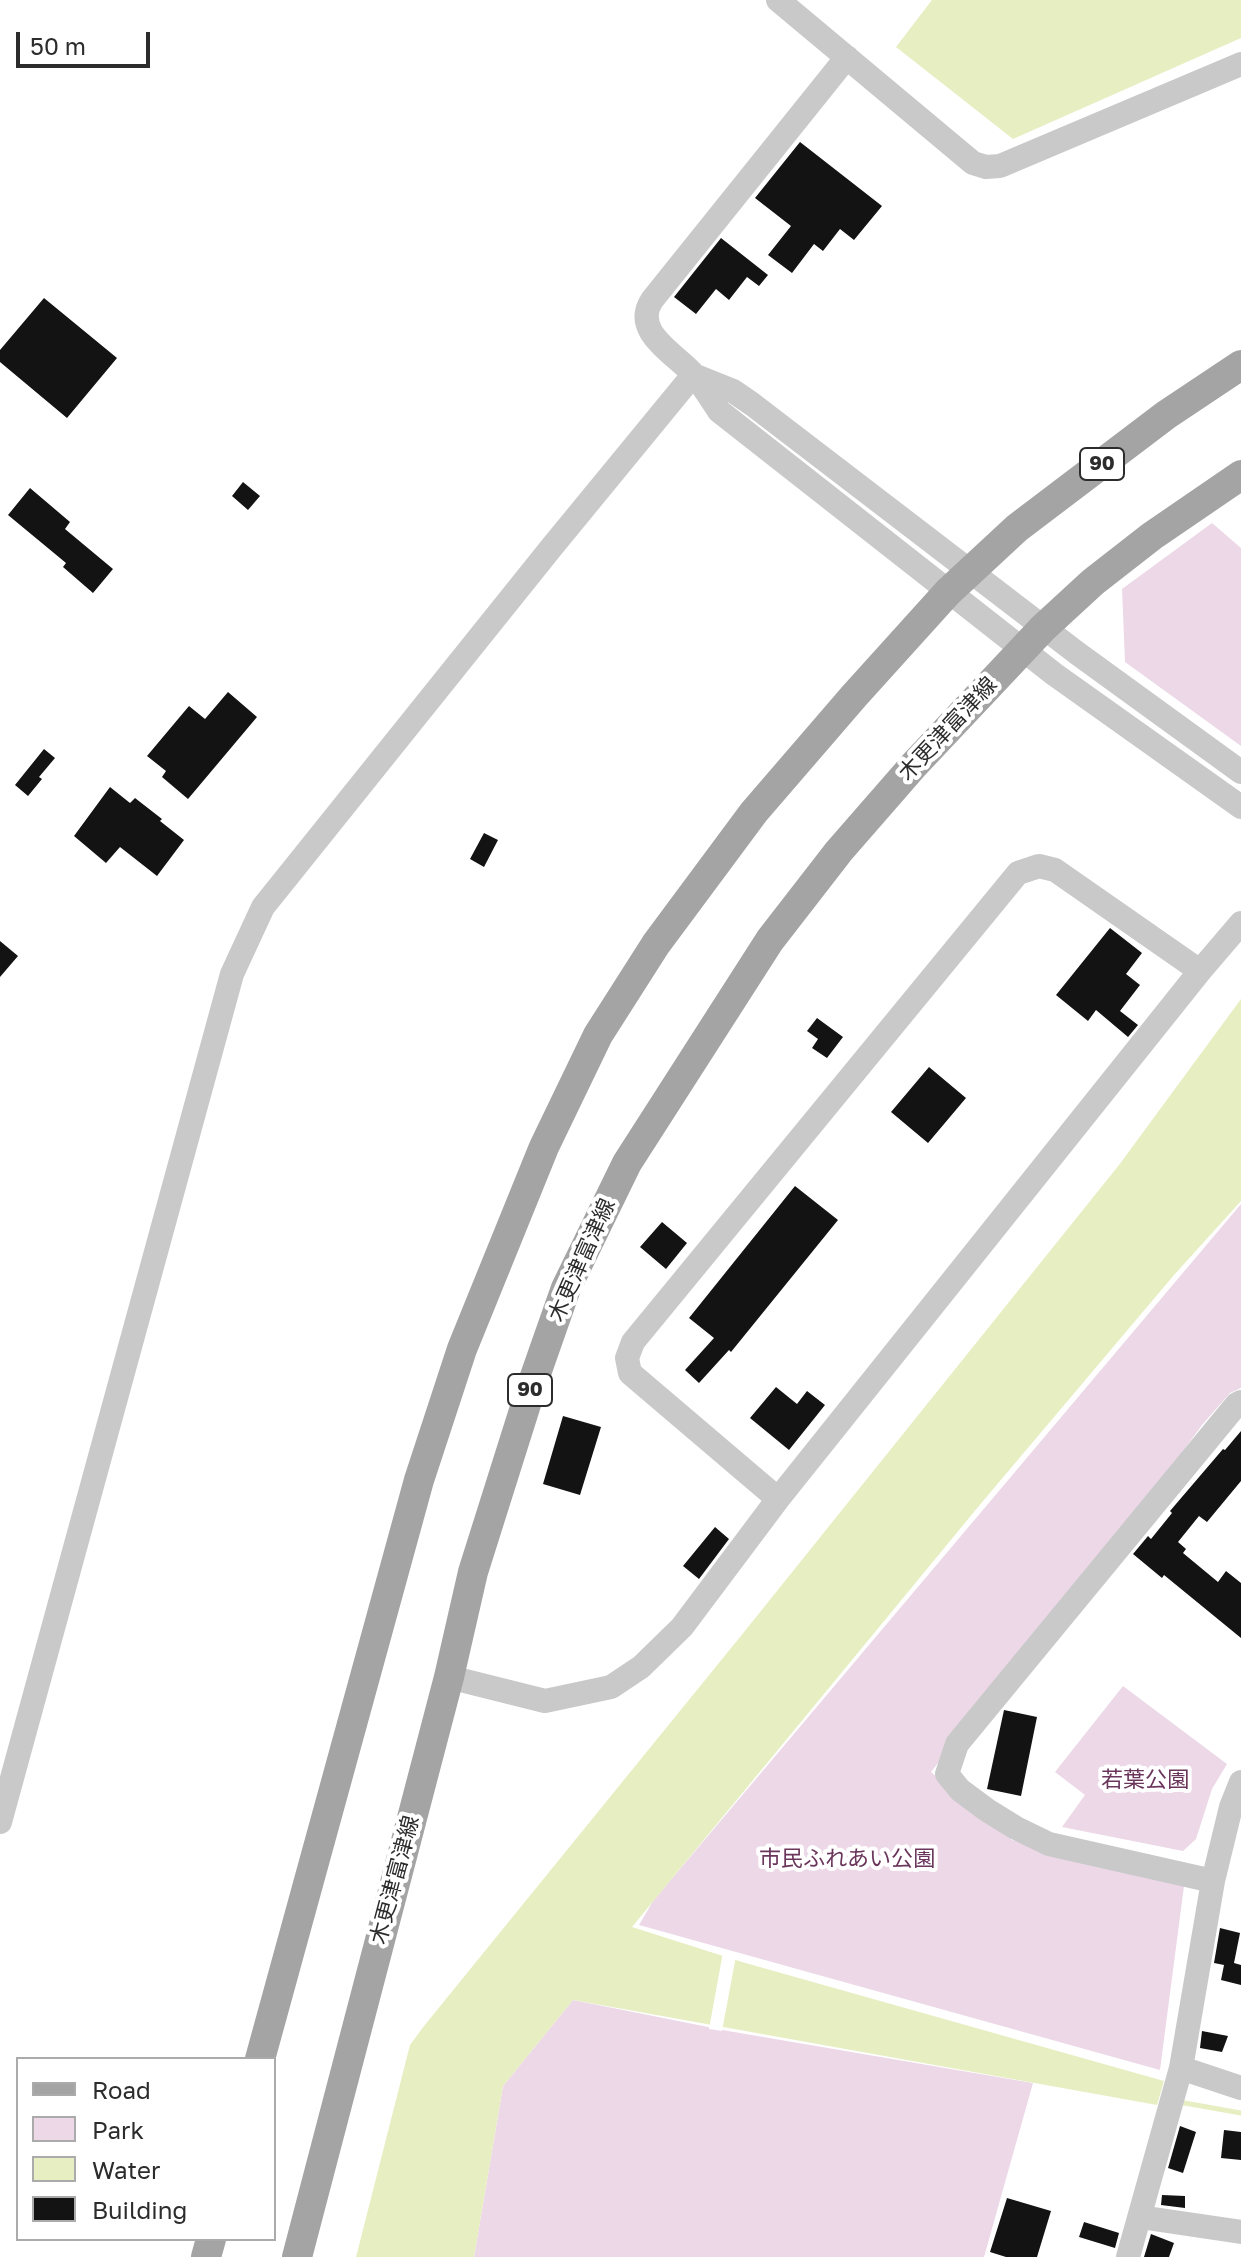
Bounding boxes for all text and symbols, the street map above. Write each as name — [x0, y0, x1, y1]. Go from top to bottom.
scale bar — [20, 16, 154, 66]
text: 50 m — [30, 31, 86, 60]
road number: 90 — [1080, 448, 1124, 480]
street label: 木更津富津線 — [893, 672, 1003, 786]
street label: 木更津富津線 — [543, 1194, 621, 1326]
road number: 90 — [508, 1374, 552, 1406]
park label: 若葉公園 — [1101, 1767, 1189, 1793]
street label: 木更津富津線 — [365, 1813, 425, 1947]
park label: 市民ふれあい公園 — [759, 1846, 935, 1872]
legend — [16, 2057, 276, 2241]
text: Road — [92, 2075, 151, 2104]
text: Park — [92, 2115, 144, 2144]
text: Water — [92, 2155, 160, 2184]
text: Building — [92, 2195, 187, 2224]

